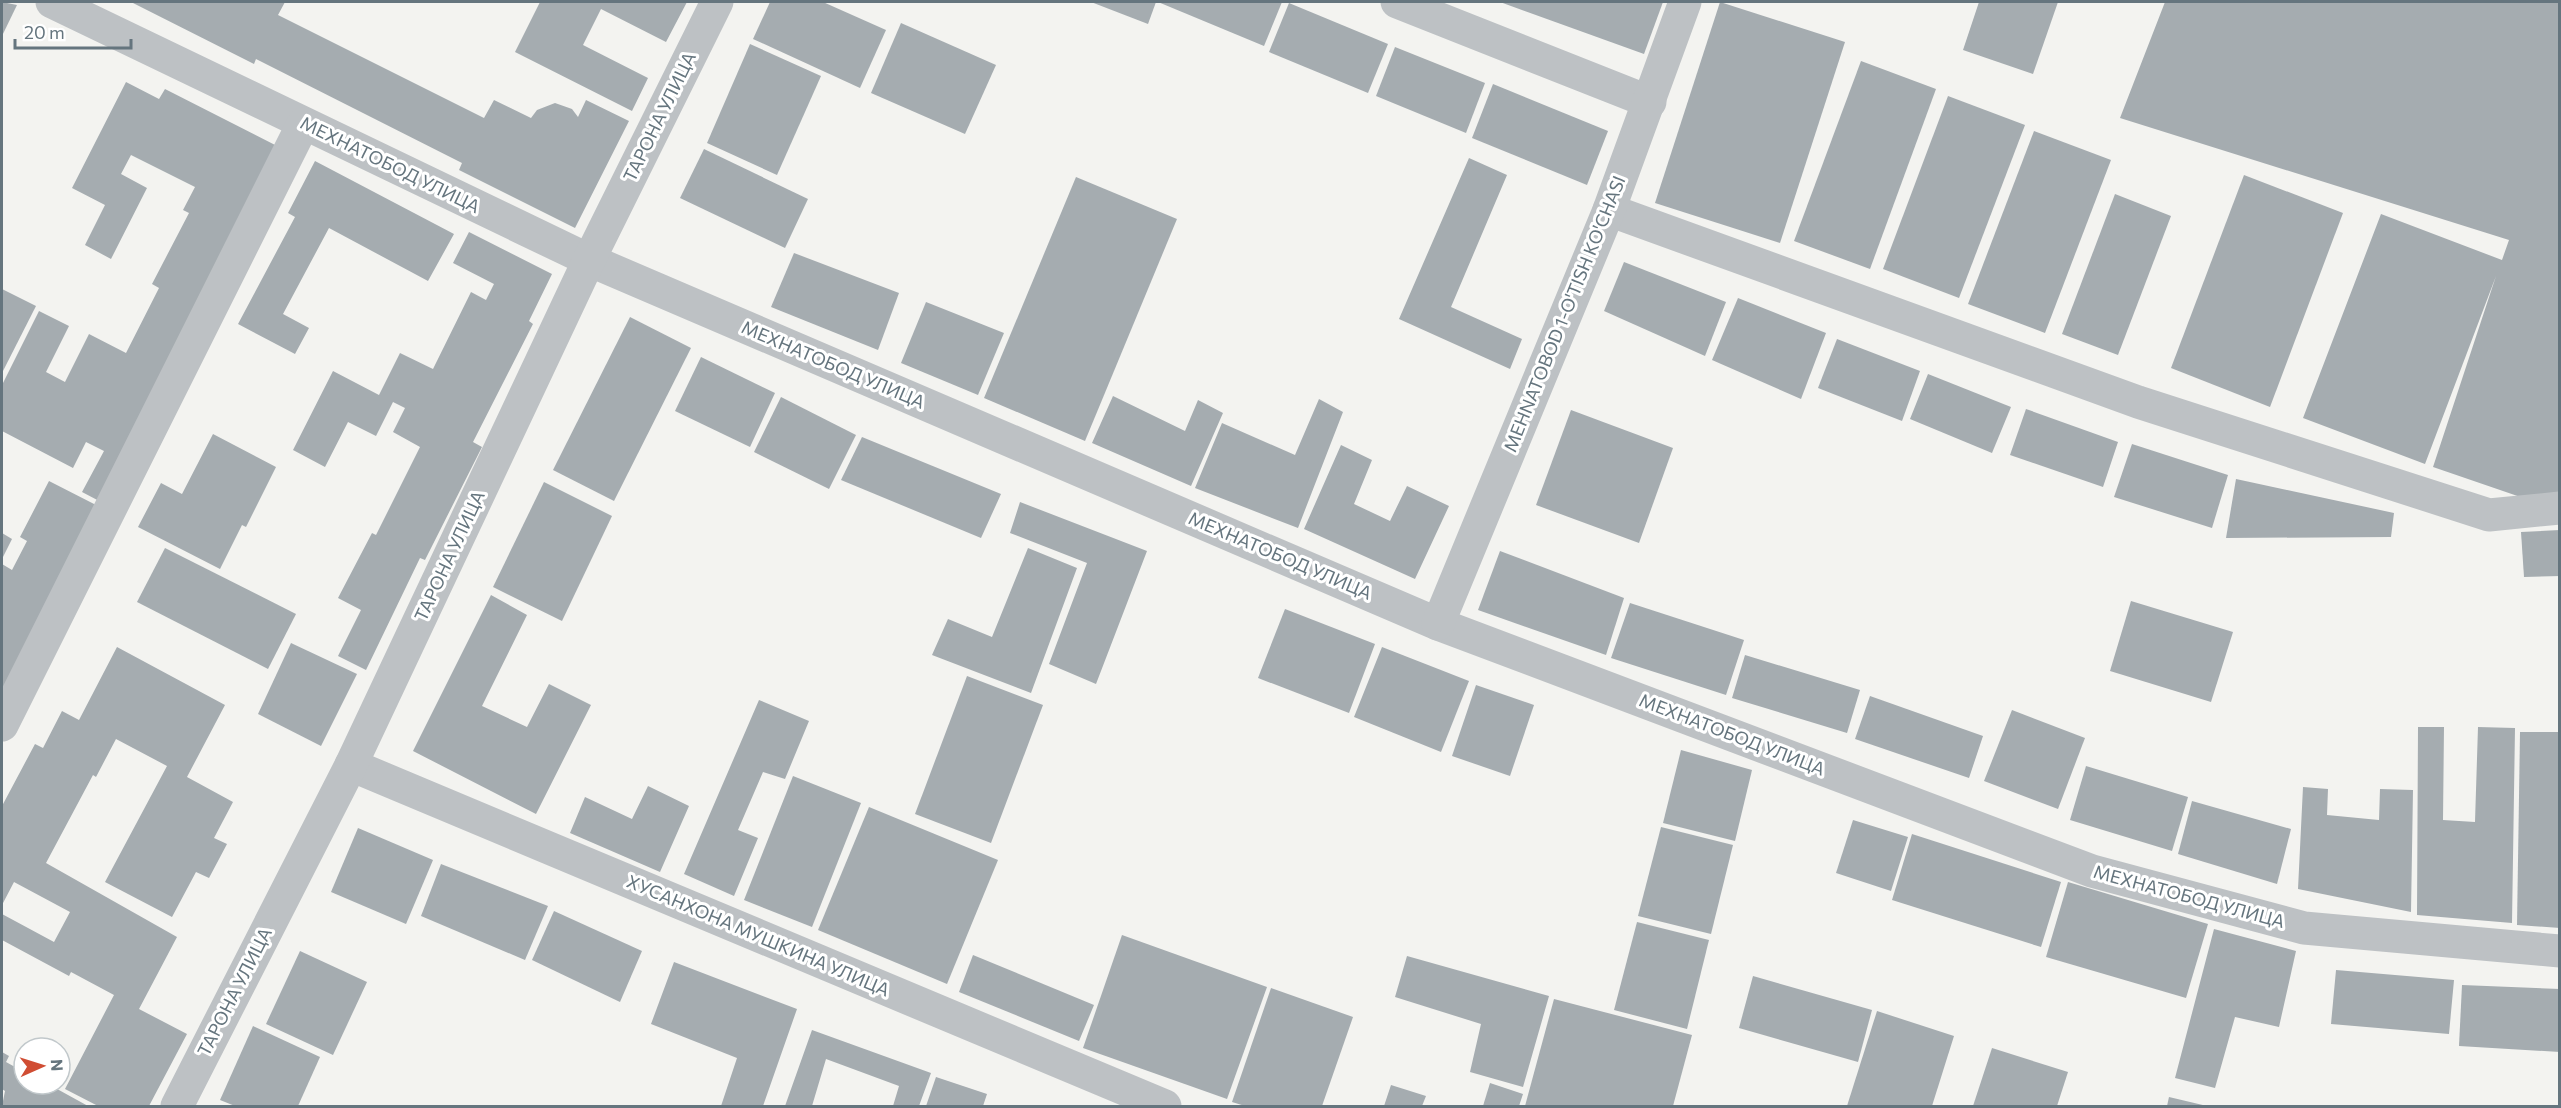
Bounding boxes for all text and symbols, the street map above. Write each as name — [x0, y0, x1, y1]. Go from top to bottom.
scale bar — [15, 12, 130, 50]
text: 20 m — [24, 21, 65, 43]
street label: ТАРОНА УЛИЦА — [618, 48, 700, 185]
street label: МЕХНАТОБОД УЛИЦА — [297, 111, 484, 217]
street label: MEHNATOBOD 1-O'TISH KO'CHASI — [1498, 172, 1630, 455]
street label: МЕХНАТОБОД УЛИЦА — [738, 315, 928, 413]
street label: ТАРОНА УЛИЦА — [409, 487, 489, 624]
street label: МЕХНАТОБОД УЛИЦА — [1185, 506, 1375, 604]
street label: МЕХНАТОБОД УЛИЦА — [1636, 688, 1828, 780]
street label: МЕХНАТОБОД УЛИЦА — [2091, 860, 2287, 932]
street label: ХУСАНХОНА МУШКИНА УЛИЦА — [624, 870, 893, 1001]
street label: ТАРОНА УЛИЦА — [192, 923, 276, 1060]
north arrow — [12, 1036, 72, 1096]
text: N — [48, 1059, 67, 1072]

